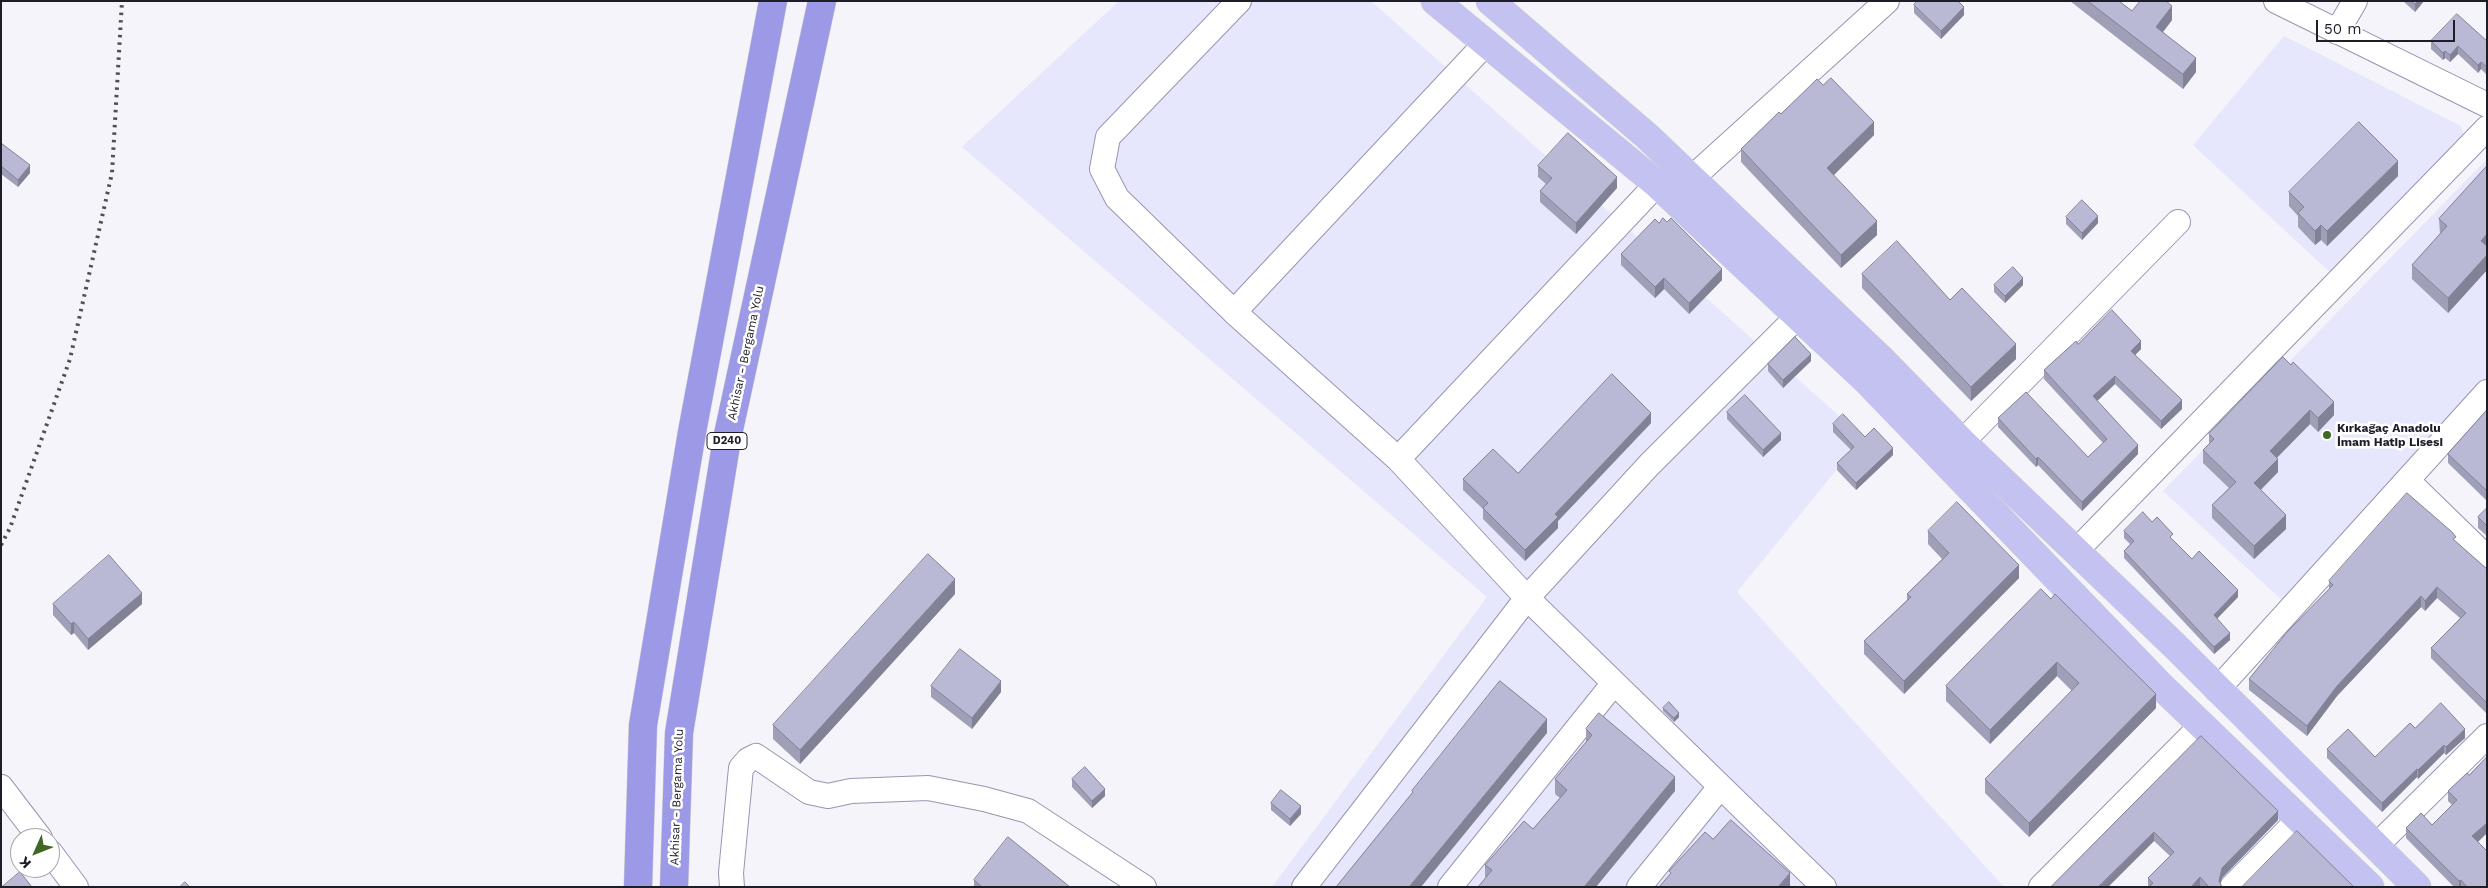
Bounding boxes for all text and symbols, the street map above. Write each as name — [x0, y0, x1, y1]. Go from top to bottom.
scale bar — [2318, 10, 2457, 42]
text: 50 m — [2324, 20, 2361, 38]
street label: Akhisar - Bergama Yolu — [725, 285, 767, 421]
place label: Kırkağaç Anadolu İmam Hatip Lisesi — [2337, 421, 2443, 449]
marker: Kırkağaç Anadolu İmam Hatip Lisesi — [2321, 429, 2333, 441]
road number: D240 — [707, 432, 747, 450]
street label: Akhisar - Bergama Yolu — [667, 728, 687, 866]
north arrow — [10, 828, 60, 878]
text: K — [16, 854, 34, 872]

